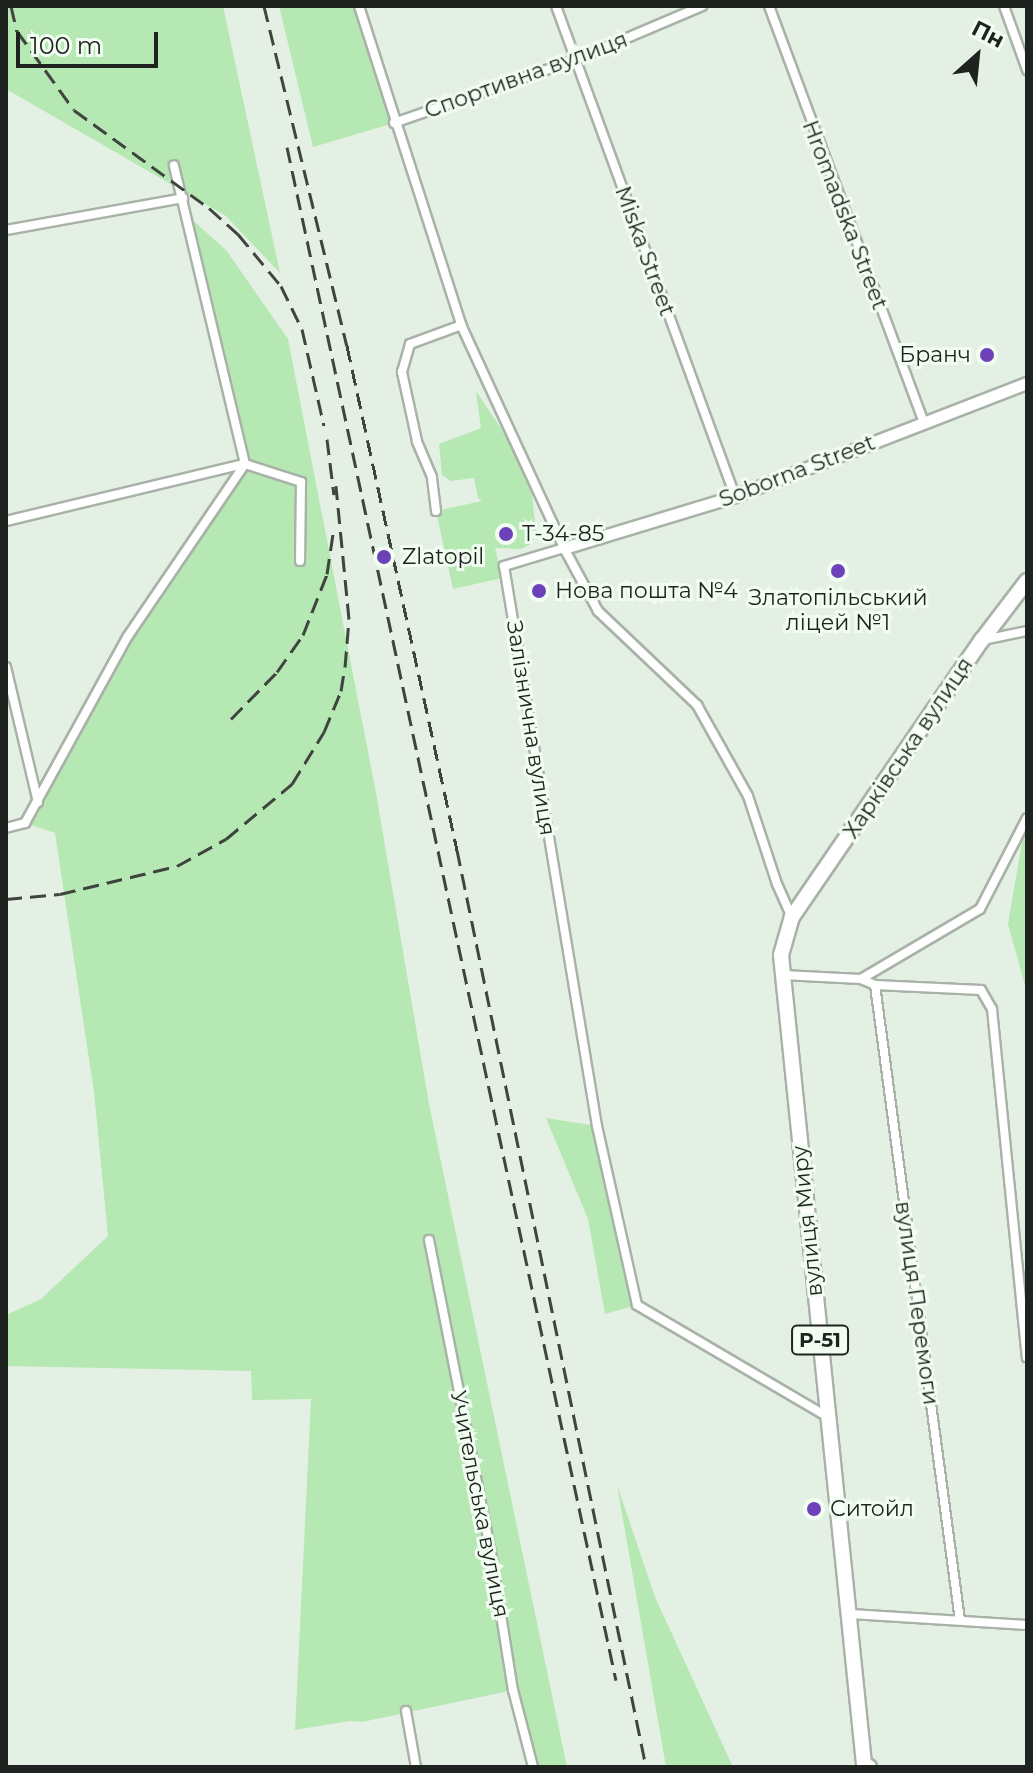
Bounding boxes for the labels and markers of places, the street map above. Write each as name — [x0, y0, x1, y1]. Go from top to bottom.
place label: Бранч — [899, 342, 971, 368]
marker: Бранч — [978, 346, 996, 364]
place label: Т-34-85 — [522, 521, 604, 547]
marker: Т-34-85 — [497, 525, 515, 543]
place label: Zlatopil — [402, 544, 484, 570]
marker: Zlatopil — [373, 546, 395, 568]
marker: Златопільський ліцей №1 — [829, 562, 847, 580]
place label: Нова пошта №4 — [555, 578, 738, 604]
marker: Нова пошта №4 — [530, 582, 548, 600]
place label: Златопільський ліцей №1 — [748, 584, 928, 636]
place label: Ситойл — [830, 1496, 914, 1522]
marker: Ситойл — [805, 1500, 823, 1518]

